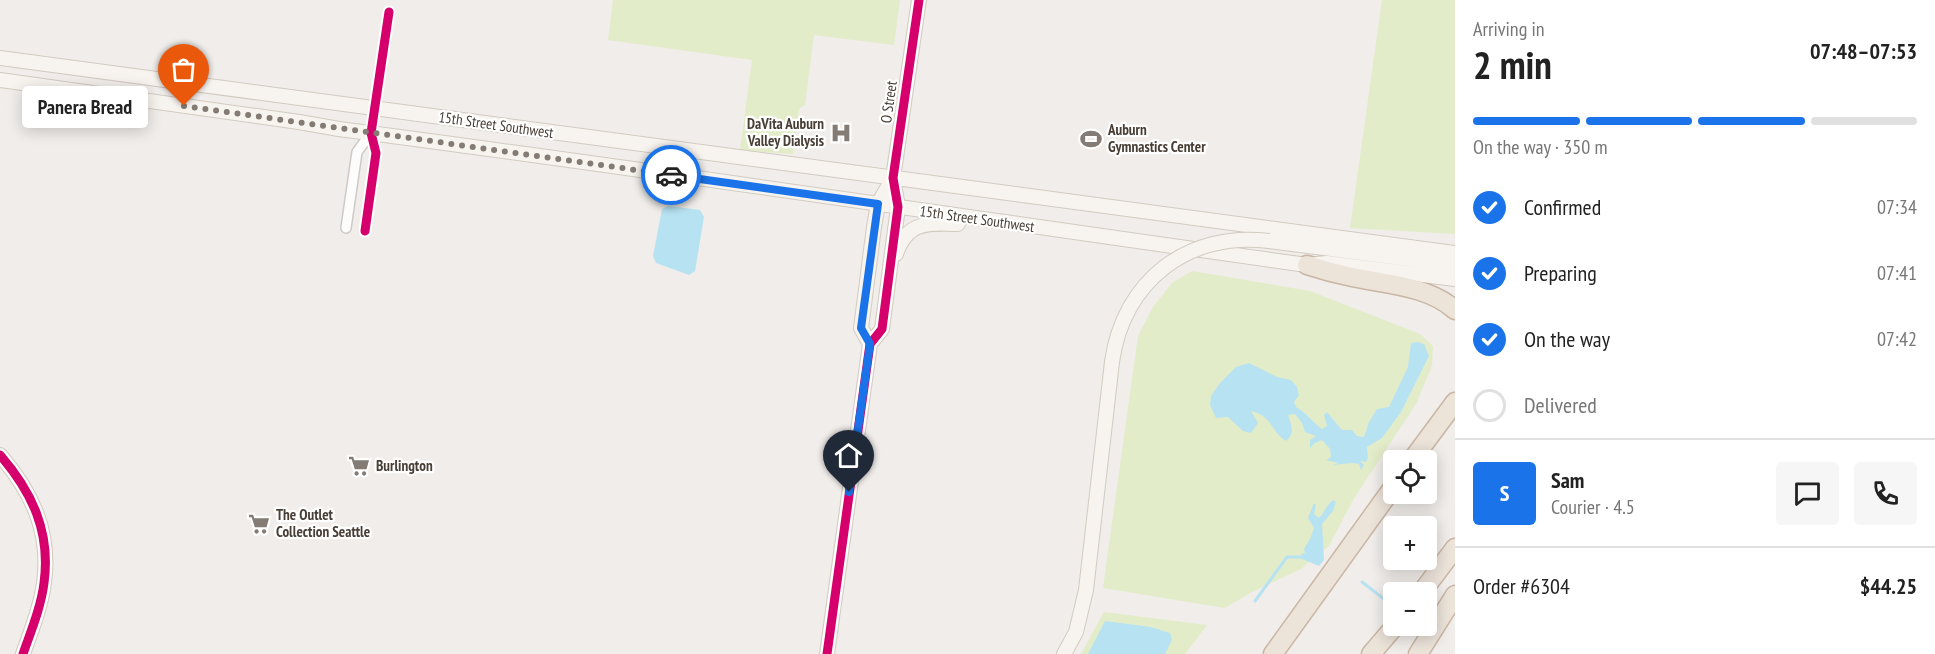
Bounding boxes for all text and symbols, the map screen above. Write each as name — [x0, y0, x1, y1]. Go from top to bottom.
text: Arriving in — [1473, 16, 1545, 42]
text: 07:48–07:53 — [1810, 37, 1917, 65]
text: 2 min — [1473, 39, 1552, 90]
pin — [158, 44, 209, 106]
icon: bag — [167, 53, 200, 86]
street label: O Street — [876, 80, 901, 124]
callout: Panera Bread — [22, 85, 148, 127]
text: Panera Bread — [38, 94, 132, 120]
street label: 15th Street Southwest — [437, 107, 555, 142]
place label: DaVita Auburn Valley Dialysis — [747, 114, 824, 150]
place label: Auburn Gymnastics Center — [1107, 120, 1206, 156]
hospital icon: DaVita Auburn Valley Dialysis — [829, 121, 853, 145]
sports icon: Auburn Gymnastics Center — [1079, 127, 1103, 151]
text: On the way · 350 m — [1473, 134, 1608, 160]
courier — [641, 145, 701, 205]
icon: car — [655, 159, 688, 192]
icon: check — [1473, 191, 1506, 224]
text: Confirmed — [1524, 193, 1601, 221]
text: 07:34 — [1877, 194, 1917, 220]
street label: 15th Street Southwest — [918, 201, 1036, 236]
icon: check — [1473, 257, 1506, 290]
text: Preparing — [1524, 259, 1597, 287]
text: 07:41 — [1877, 260, 1917, 286]
icon: check — [1473, 323, 1506, 356]
text: On the way — [1524, 325, 1610, 353]
text: 07:42 — [1877, 326, 1917, 352]
text: Delivered — [1524, 391, 1597, 419]
pin — [823, 430, 874, 492]
icon: home — [832, 439, 865, 472]
map controls — [1383, 450, 1437, 636]
button: locate — [1383, 450, 1437, 504]
supermarket icon: Burlington — [347, 454, 371, 478]
place label: Burlington — [376, 456, 433, 475]
button: chat — [1776, 462, 1839, 525]
button: phone — [1854, 462, 1917, 525]
text: Sam — [1551, 466, 1584, 494]
text: S — [1500, 479, 1509, 507]
text: Courier · 4.5 — [1551, 494, 1635, 520]
place label: The Outlet Collection Seattle — [276, 505, 370, 541]
supermarket icon: The Outlet Collection Seattle — [247, 512, 271, 536]
button: + — [1383, 516, 1437, 570]
text: Order #6304 — [1473, 572, 1570, 600]
text: $44.25 — [1860, 572, 1917, 600]
button: − — [1383, 582, 1437, 636]

